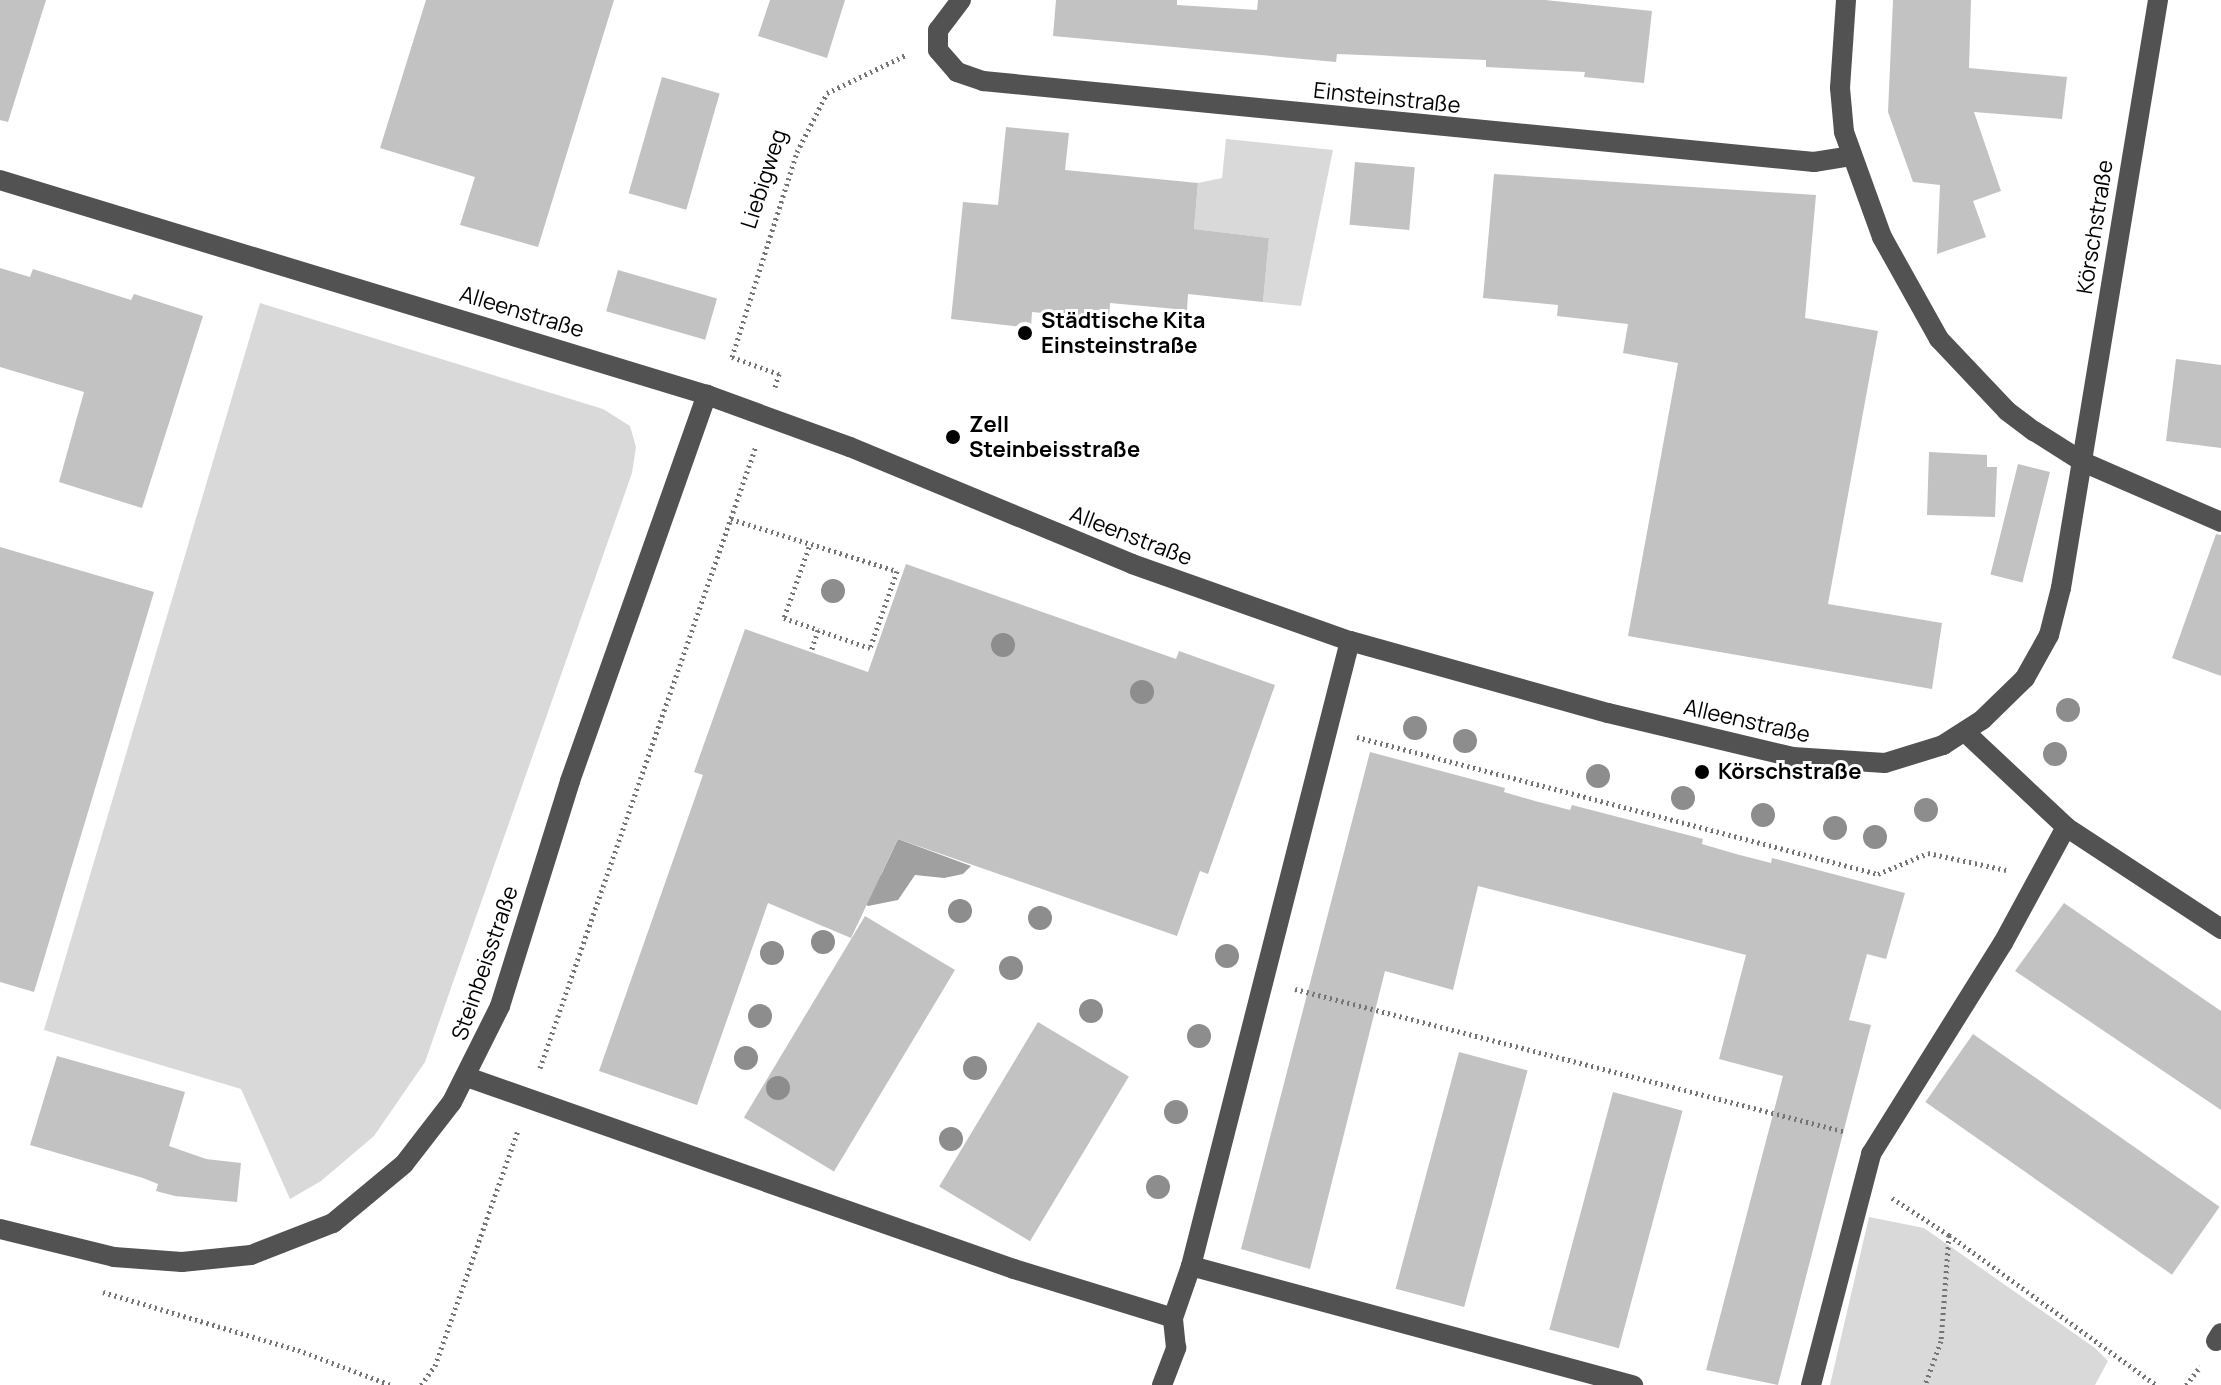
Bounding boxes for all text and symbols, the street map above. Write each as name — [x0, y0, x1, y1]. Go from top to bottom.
street label: Einsteinstraße — [1312, 77, 1462, 119]
street label: Liebigweg — [736, 126, 792, 232]
street label: Körschstraße — [2071, 158, 2119, 296]
street label: Alleenstraße — [457, 281, 587, 343]
place label: Städtische Kita Einsteinstraße — [1041, 307, 1206, 358]
marker: Städtische Kita Einsteinstraße — [1016, 324, 1034, 342]
place label: Zell Steinbeisstraße — [969, 411, 1140, 462]
marker: Zell Steinbeisstraße — [944, 428, 962, 446]
street label: Alleenstraße — [1066, 501, 1196, 571]
street label: Alleenstraße — [1681, 694, 1813, 748]
place label: Körschstraße — [1718, 759, 1861, 785]
marker: Körschstraße — [1693, 763, 1711, 781]
street label: Steinbeisstraße — [446, 882, 524, 1044]

